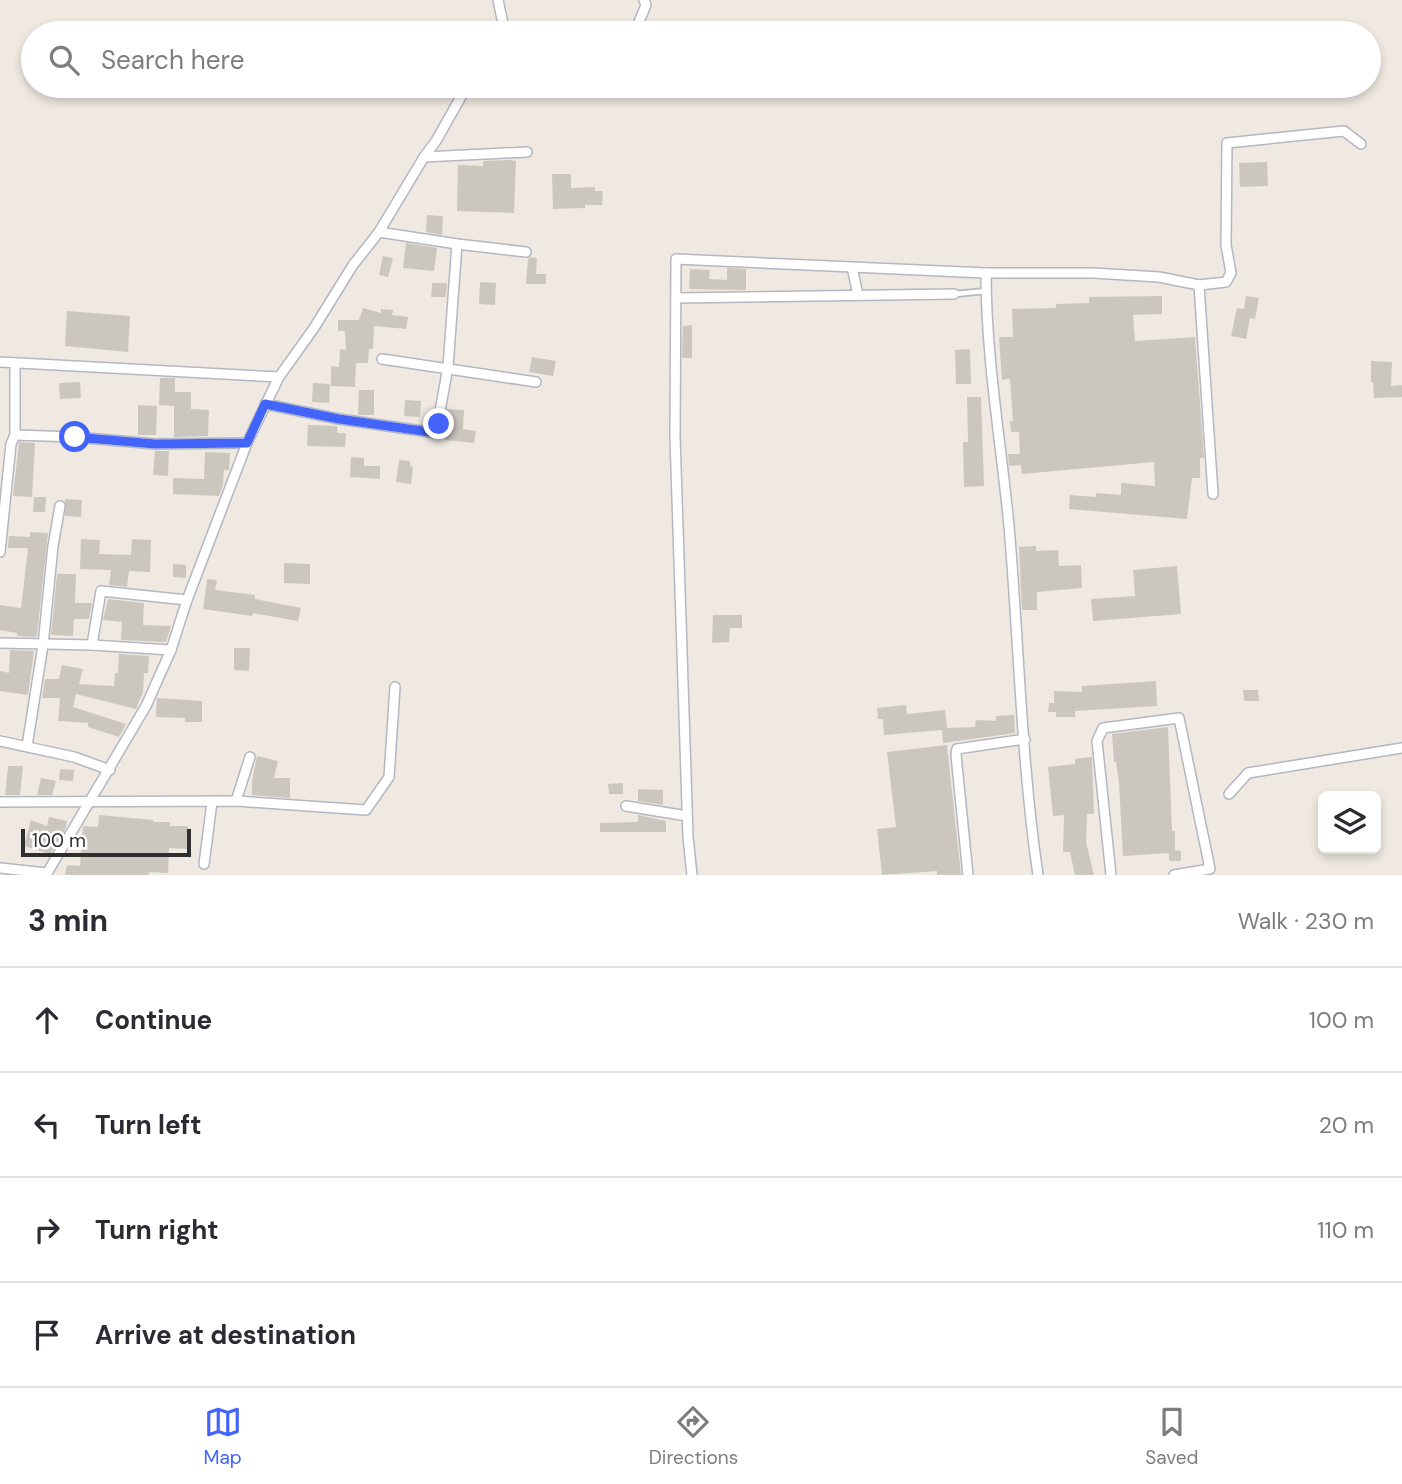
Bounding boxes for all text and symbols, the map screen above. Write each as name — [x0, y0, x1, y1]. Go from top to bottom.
search box — [21, 21, 1381, 98]
icon: search — [45, 41, 83, 79]
text: Search here — [101, 43, 244, 77]
route end — [423, 408, 454, 439]
route start — [59, 421, 90, 452]
map controls — [1318, 791, 1381, 854]
button: layers — [1318, 791, 1381, 854]
scale bar — [21, 826, 191, 858]
text: 100 m — [32, 828, 86, 853]
text: 3 min — [28, 901, 108, 940]
text: Walk · 230 m — [1238, 906, 1374, 936]
icon: ahead — [28, 1001, 66, 1039]
text: Continue — [95, 1003, 212, 1037]
text: 100 m — [1309, 1005, 1374, 1035]
icon: left — [28, 1106, 66, 1144]
text: Turn left — [95, 1108, 202, 1142]
text: 20 m — [1319, 1110, 1374, 1140]
icon: right — [28, 1211, 66, 1249]
text: Turn right — [95, 1213, 219, 1247]
text: 110 m — [1317, 1215, 1374, 1245]
icon: arrive — [28, 1316, 66, 1354]
text: Arrive at destination — [95, 1318, 356, 1352]
tab: Map — [204, 1403, 242, 1470]
tab: Directions — [649, 1403, 738, 1470]
tab: Saved — [1145, 1403, 1198, 1470]

